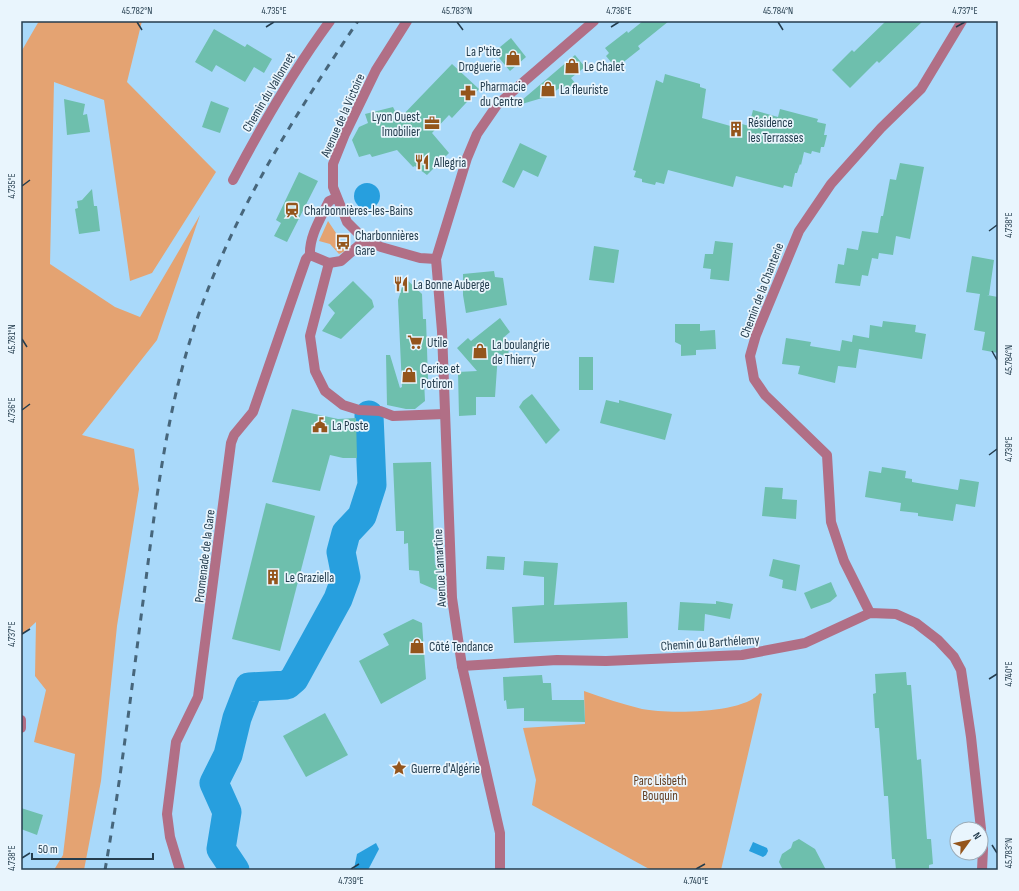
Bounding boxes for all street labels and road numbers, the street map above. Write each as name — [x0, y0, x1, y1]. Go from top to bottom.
street label: Chemin du Vallonnet — [239, 50, 299, 135]
street label: Avenue de la Victoire — [317, 71, 368, 161]
street label: Chemin de la Chanterie — [736, 240, 787, 340]
street label: Promenade de la Gare — [191, 509, 219, 604]
street label: Avenue Lamartine — [430, 529, 450, 608]
street label: Chemin du Barthélemy — [660, 632, 760, 654]

